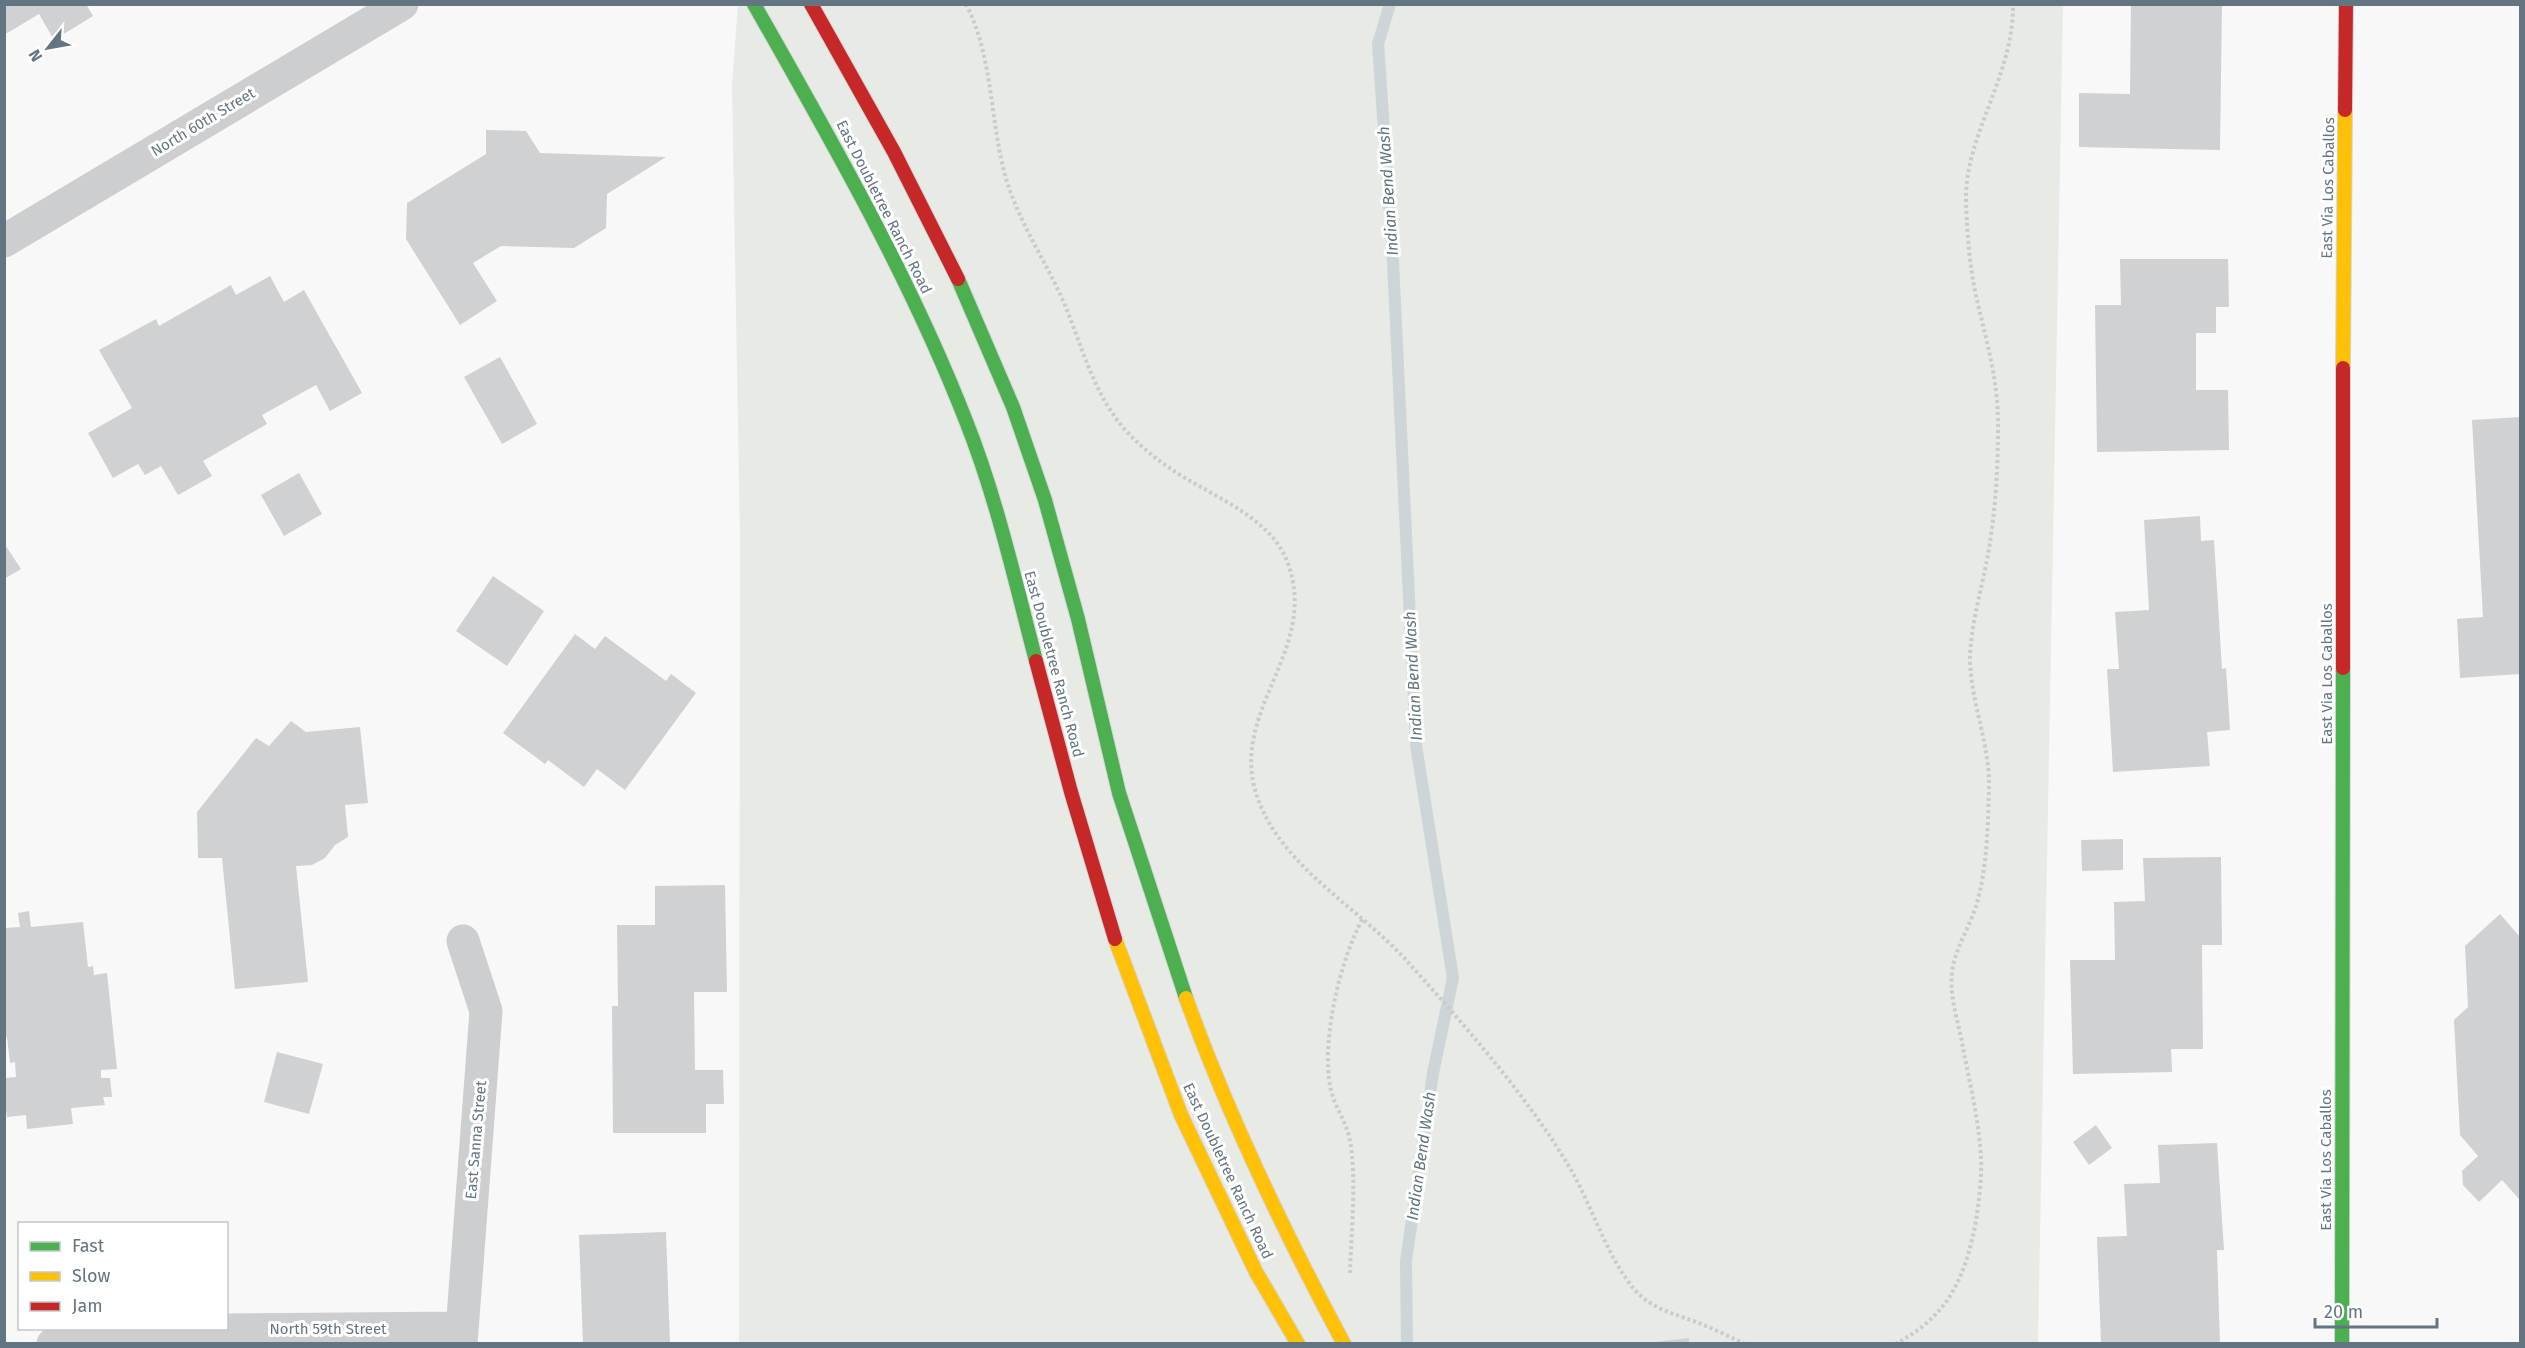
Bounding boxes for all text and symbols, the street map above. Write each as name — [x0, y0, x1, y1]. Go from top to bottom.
north arrow — [18, 18, 78, 78]
text: N — [25, 46, 46, 65]
street label: North 60th Street — [148, 84, 259, 160]
street label: East Doubletree Ranch Road — [832, 117, 936, 297]
street label: East Via Los Caballos — [2318, 117, 2338, 259]
water label: Indian Bend Wash — [1374, 126, 1402, 256]
street label: East Doubletree Ranch Road — [1020, 569, 1088, 759]
street label: East Via Los Caballos — [2318, 603, 2336, 745]
water label: Indian Bend Wash — [1400, 611, 1426, 741]
street label: East Sanna Street — [462, 1079, 490, 1200]
street label: East Doubletree Ranch Road — [1179, 1080, 1277, 1262]
street label: East Via Los Caballos — [2317, 1089, 2335, 1231]
water label: Indian Bend Wash — [1403, 1090, 1439, 1222]
legend — [18, 1222, 228, 1330]
text: Fast — [72, 1235, 105, 1257]
text: Slow — [72, 1265, 111, 1287]
scale bar — [2315, 1291, 2436, 1329]
text: Jam — [72, 1295, 103, 1317]
text: 20 m — [2324, 1301, 2363, 1323]
street label: North 59th Street — [269, 1320, 387, 1338]

